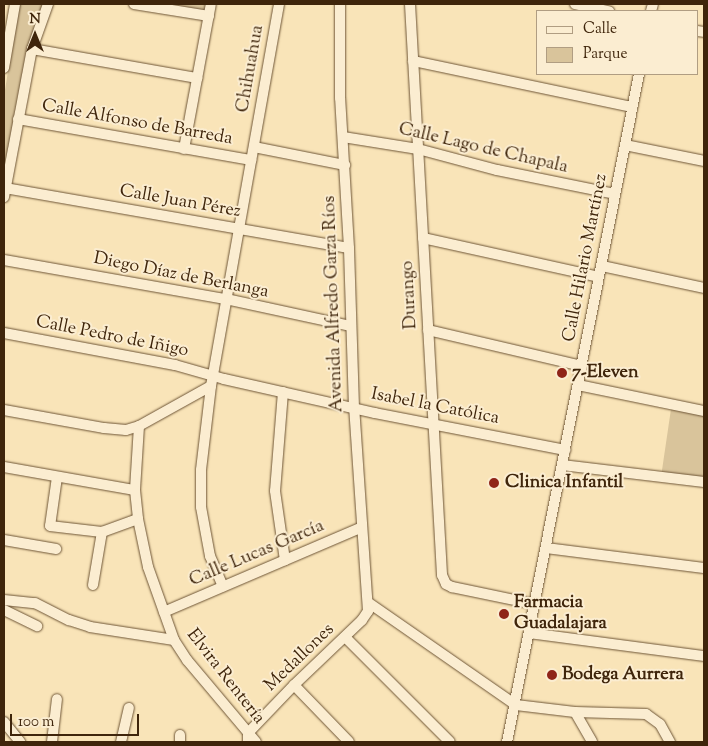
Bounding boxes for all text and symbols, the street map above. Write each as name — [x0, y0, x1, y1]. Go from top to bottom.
north arrow — [10, 10, 60, 60]
text: N — [29, 10, 41, 30]
legend — [536, 10, 698, 75]
text: Calle — [583, 19, 617, 40]
street label: Chihuahua — [233, 24, 269, 114]
text: Parque — [583, 44, 627, 65]
street label: Calle Alfonso de Barreda — [40, 96, 234, 150]
street label: Calle Lago de Chapala — [396, 119, 570, 179]
street label: Calle Hilario Martínez — [559, 172, 613, 344]
street label: Calle Juan Pérez — [118, 181, 242, 223]
street label: Avenida Alfredo Garza Ríos — [319, 195, 349, 413]
street label: Diego Díaz de Berlanga — [92, 248, 270, 304]
street label: Durango — [397, 260, 423, 330]
street label: Calle Pedro de Iñigo — [34, 312, 190, 362]
place label: 7-Eleven — [572, 362, 639, 384]
marker: 7-Eleven — [556, 367, 568, 379]
street label: Isabel la Católica — [369, 384, 501, 430]
place label: Clinica Infantil — [505, 472, 623, 494]
marker: Clinica Infantil — [487, 476, 501, 490]
street label: Calle Lucas García — [186, 516, 328, 592]
place label: Farmacia Guadalajara — [514, 593, 607, 636]
marker: Farmacia Guadalajara — [498, 608, 510, 620]
street label: Medallones — [261, 619, 339, 697]
street label: Elvira Rentería — [181, 625, 269, 729]
place label: Bodega Aurrera — [562, 664, 684, 686]
marker: Bodega Aurrera — [546, 669, 558, 681]
scale bar — [12, 704, 141, 736]
text: 100 m — [18, 712, 54, 733]

